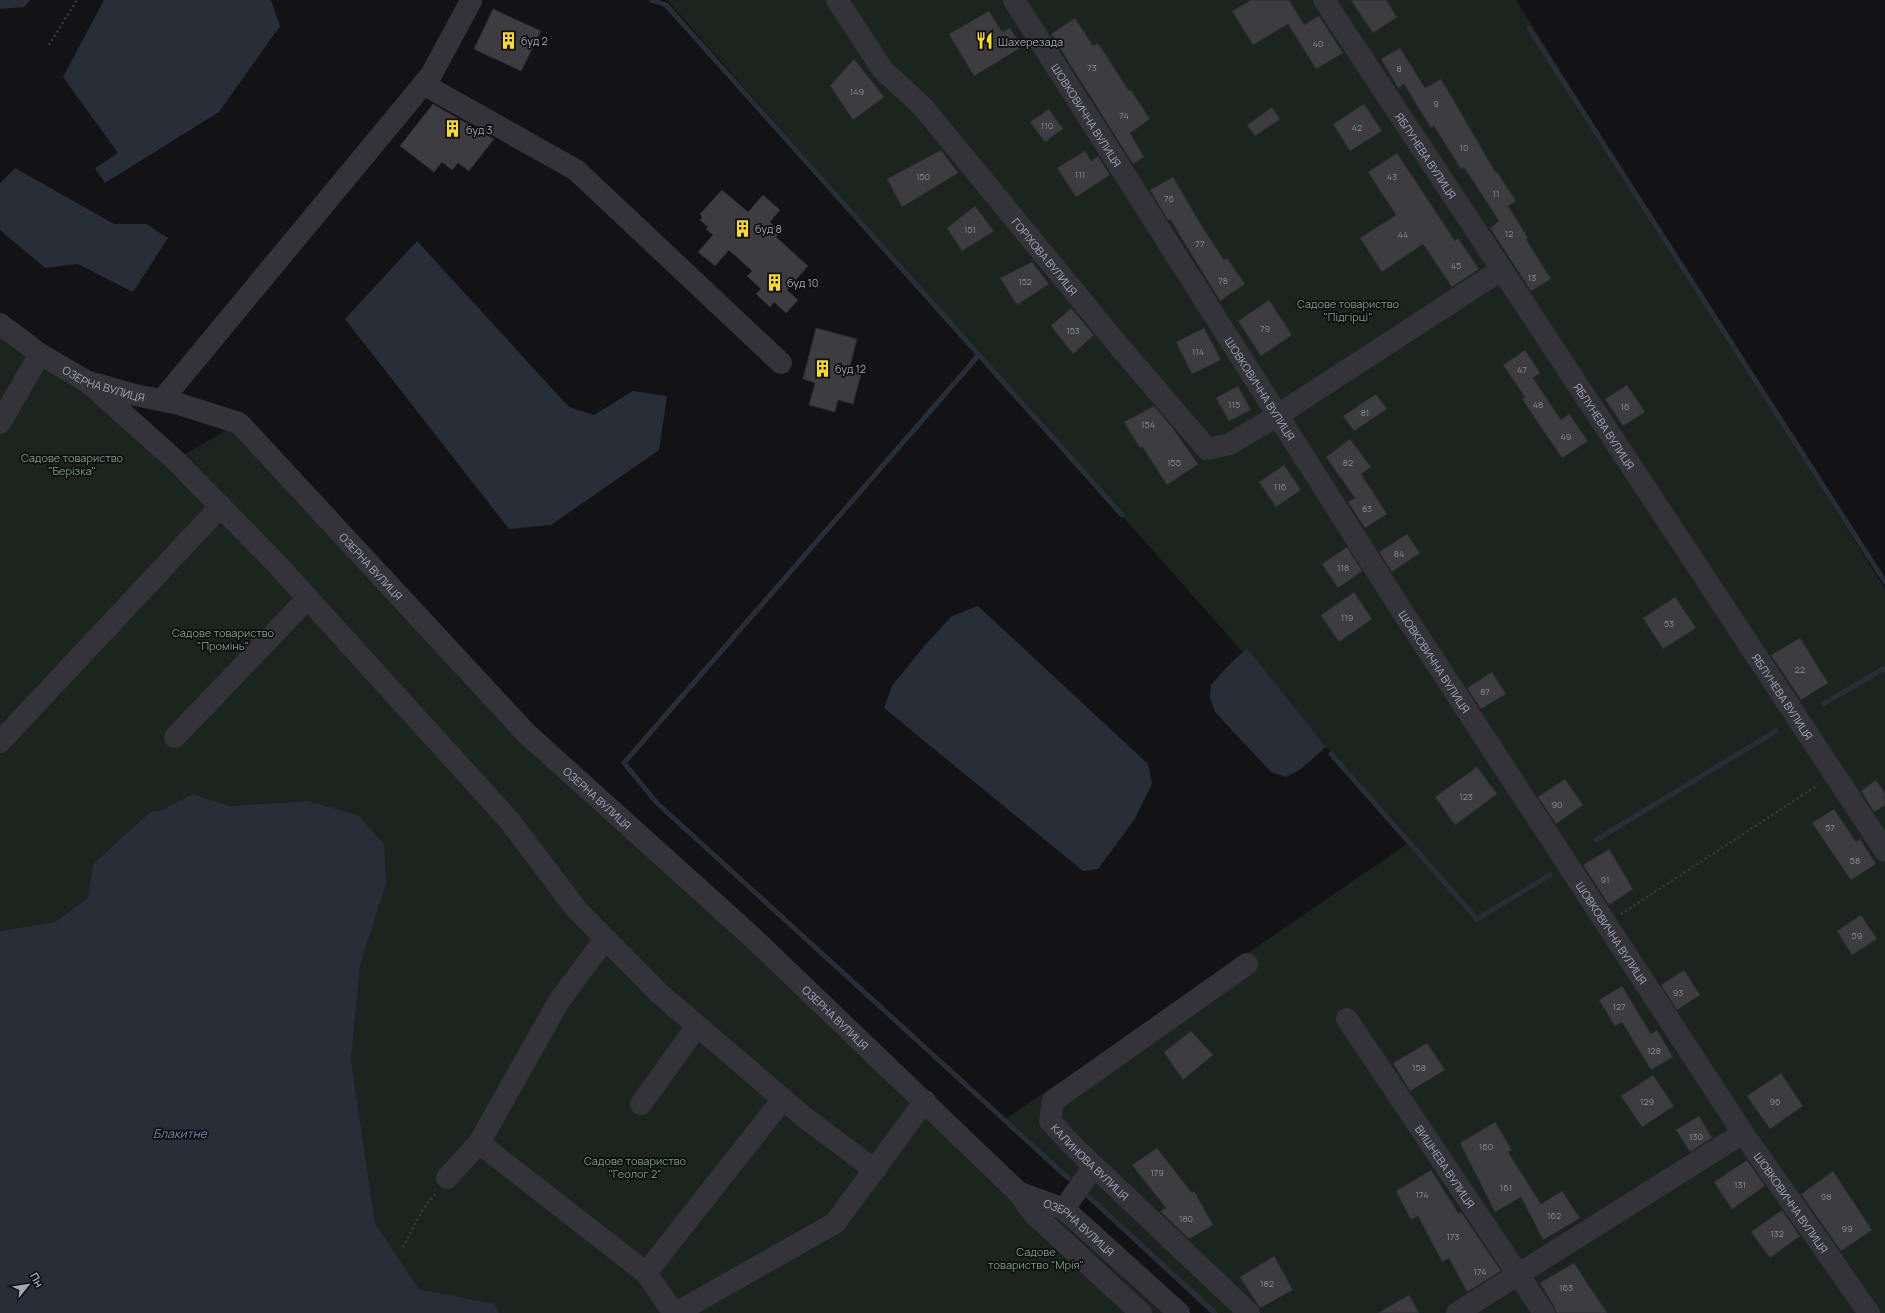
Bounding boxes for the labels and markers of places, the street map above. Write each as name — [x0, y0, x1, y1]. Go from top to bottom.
building icon: буд 2 — [498, 30, 518, 50]
restaurant icon: Шахерезада — [975, 31, 995, 51]
place label: буд 2 — [521, 33, 548, 48]
place label: Шахерезада — [998, 34, 1063, 49]
building icon: буд 3 — [443, 119, 463, 139]
place label: буд 3 — [466, 122, 493, 137]
building icon: буд 8 — [732, 218, 752, 238]
place label: буд 8 — [755, 221, 782, 236]
building icon: буд 10 — [764, 272, 784, 292]
place label: буд 10 — [787, 275, 819, 290]
building icon: буд 12 — [812, 358, 832, 378]
place label: буд 12 — [835, 361, 866, 376]

